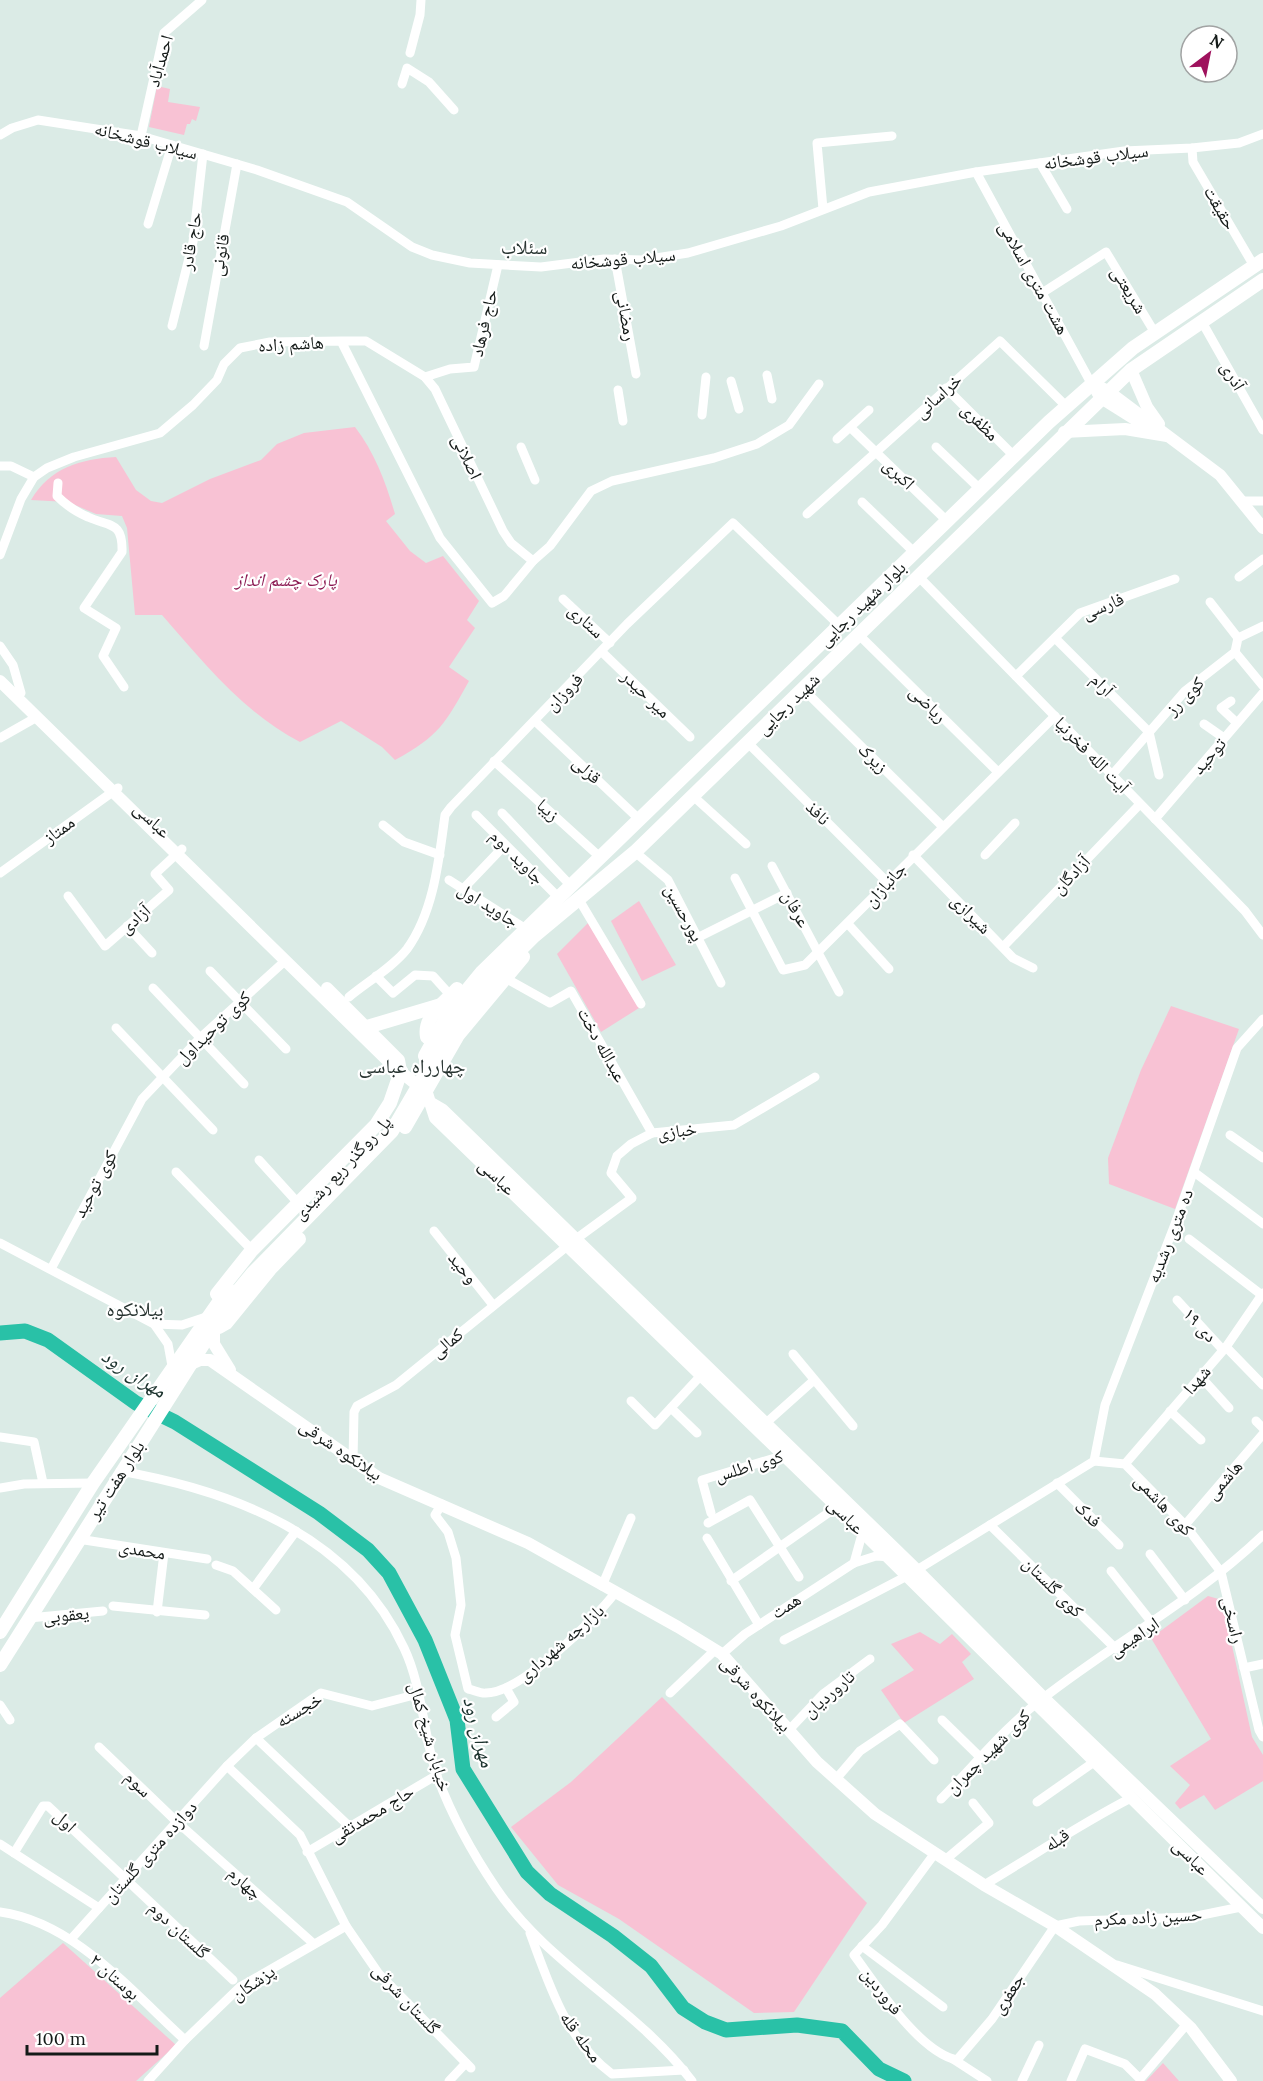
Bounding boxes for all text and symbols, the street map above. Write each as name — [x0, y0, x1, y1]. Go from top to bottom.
north arrow — [1179, 24, 1239, 84]
text: N — [1206, 30, 1227, 53]
street label: احمدآباد — [141, 32, 178, 89]
street label: سیلاب قوشخانه — [92, 117, 200, 164]
street label: سیلاب قوشخانه — [1042, 139, 1150, 174]
street label: حقیقت — [1199, 182, 1242, 234]
street label: حاج قادر — [174, 210, 208, 273]
street label: هشت متری اسلامی — [994, 217, 1075, 338]
street label: قانونی — [204, 232, 235, 278]
district label: سئلاب — [501, 234, 547, 259]
street label: سیلاب قوشخانه — [569, 242, 676, 275]
street label: شریعتی — [1106, 262, 1153, 318]
street label: حاج فرهاد — [465, 287, 503, 359]
street label: رمضانی — [611, 289, 642, 343]
street label: هاشم زاده — [258, 330, 324, 358]
street label: آذری — [1216, 357, 1251, 395]
street label: خراسانی — [909, 368, 966, 423]
street label: مظفری — [956, 398, 1004, 446]
street label: اصلانی — [447, 431, 488, 483]
street label: اکبری — [879, 453, 920, 494]
street label: بلوار شهید رجایی — [813, 556, 911, 651]
park label: پارک چشم انداز — [233, 568, 338, 592]
street label: فارسی — [1078, 587, 1127, 624]
street label: ستاری — [564, 598, 609, 643]
street label: میر حیدر — [616, 664, 676, 723]
street label: فروزان — [540, 667, 588, 716]
street label: شهید رجایی — [751, 668, 824, 740]
street label: آرام — [1085, 668, 1119, 702]
street label: کوی رز — [1160, 671, 1209, 721]
street label: ریاضی — [905, 680, 952, 727]
street label: آیت الله فخرنیا — [1050, 711, 1135, 798]
street label: توحید — [1186, 733, 1231, 779]
street label: زیرک — [853, 738, 893, 778]
street label: قزلی — [568, 751, 607, 789]
street label: زیبا — [532, 793, 565, 826]
street label: نافذ — [801, 795, 836, 830]
street label: عباسى — [129, 797, 176, 843]
street label: ممتاز — [38, 810, 79, 849]
street label: جاوید دوم — [484, 824, 550, 890]
street label: آزادگان — [1047, 850, 1095, 899]
street label: جانبازان — [859, 857, 911, 912]
street label: جاوید اول — [454, 877, 523, 932]
street label: پورحسین — [660, 880, 709, 946]
street label: عرفان — [777, 886, 816, 931]
street label: شیرازی — [946, 889, 996, 939]
street label: آزادی — [114, 898, 155, 938]
street label: کوی توحیداول — [170, 986, 256, 1069]
street label: عبدالله دخت — [573, 1003, 632, 1086]
district label: چهارراه عباسی — [359, 1053, 466, 1078]
street label: پل روگذر ربع رشیدی — [287, 1111, 397, 1225]
street label: خبازی — [656, 1117, 698, 1144]
street label: کوی توحید — [67, 1146, 122, 1221]
street label: عباسى — [474, 1153, 521, 1200]
street label: ده متری رشدیه — [1141, 1185, 1198, 1286]
street label: وحید — [443, 1247, 483, 1288]
district label: بیلانکوه — [106, 1296, 164, 1321]
street label: ۱۹ دی — [1178, 1302, 1222, 1347]
street label: کمالی — [426, 1322, 468, 1363]
water label: مهران رود — [97, 1343, 171, 1403]
street label: شهدا — [1178, 1360, 1216, 1399]
street label: بیلانکوه شرقی — [295, 1413, 387, 1486]
street label: بلوار هفت تیر — [81, 1436, 150, 1524]
street label: کوی اطلس — [712, 1444, 786, 1487]
street label: هاشمی — [1200, 1455, 1247, 1504]
street label: کوی هاشمی — [1130, 1469, 1199, 1541]
street label: عباسى — [823, 1492, 870, 1539]
street label: فدک — [1070, 1495, 1107, 1532]
street label: محمدی — [117, 1534, 167, 1565]
street label: کوی گلستان — [1018, 1551, 1089, 1622]
street label: همت — [766, 1587, 805, 1624]
street label: راسخی — [1217, 1594, 1250, 1646]
street label: بازارچه شهرداری — [512, 1599, 609, 1687]
street label: یعقوبی — [42, 1601, 90, 1628]
street label: ابراهیمی — [1104, 1611, 1163, 1662]
street label: بیلانکوه شرقی — [716, 1651, 797, 1737]
street label: تاروردیان — [798, 1665, 860, 1723]
street label: خیابان شیخ کمال — [403, 1680, 457, 1794]
street label: خجسته — [271, 1687, 326, 1732]
water label: مهران رود — [457, 1694, 501, 1770]
street label: کوی شهید چمران — [940, 1704, 1035, 1799]
street label: سوم — [119, 1765, 157, 1803]
street label: حاج محمدتقی — [326, 1780, 418, 1848]
street label: دوازده متری گلستان — [98, 1796, 202, 1908]
street label: اول — [49, 1804, 82, 1837]
street label: قبله — [1040, 1823, 1074, 1856]
street label: عباسى — [1168, 1833, 1215, 1880]
street label: چهارم — [223, 1861, 267, 1905]
street label: گلستان دوم — [143, 1896, 215, 1965]
street label: حسین زاده مکرم — [1093, 1902, 1203, 1932]
street label: بوستان ۲ — [85, 1948, 145, 2005]
street label: گلستان شرقی — [368, 1958, 446, 2039]
street label: پزشکان — [226, 1959, 279, 2006]
street label: فروردین — [857, 1962, 908, 2019]
street label: جعفری — [986, 1969, 1029, 2019]
street label: محله قله — [555, 2007, 608, 2067]
scale bar — [27, 2018, 158, 2056]
text: 100 m — [36, 2027, 86, 2050]

